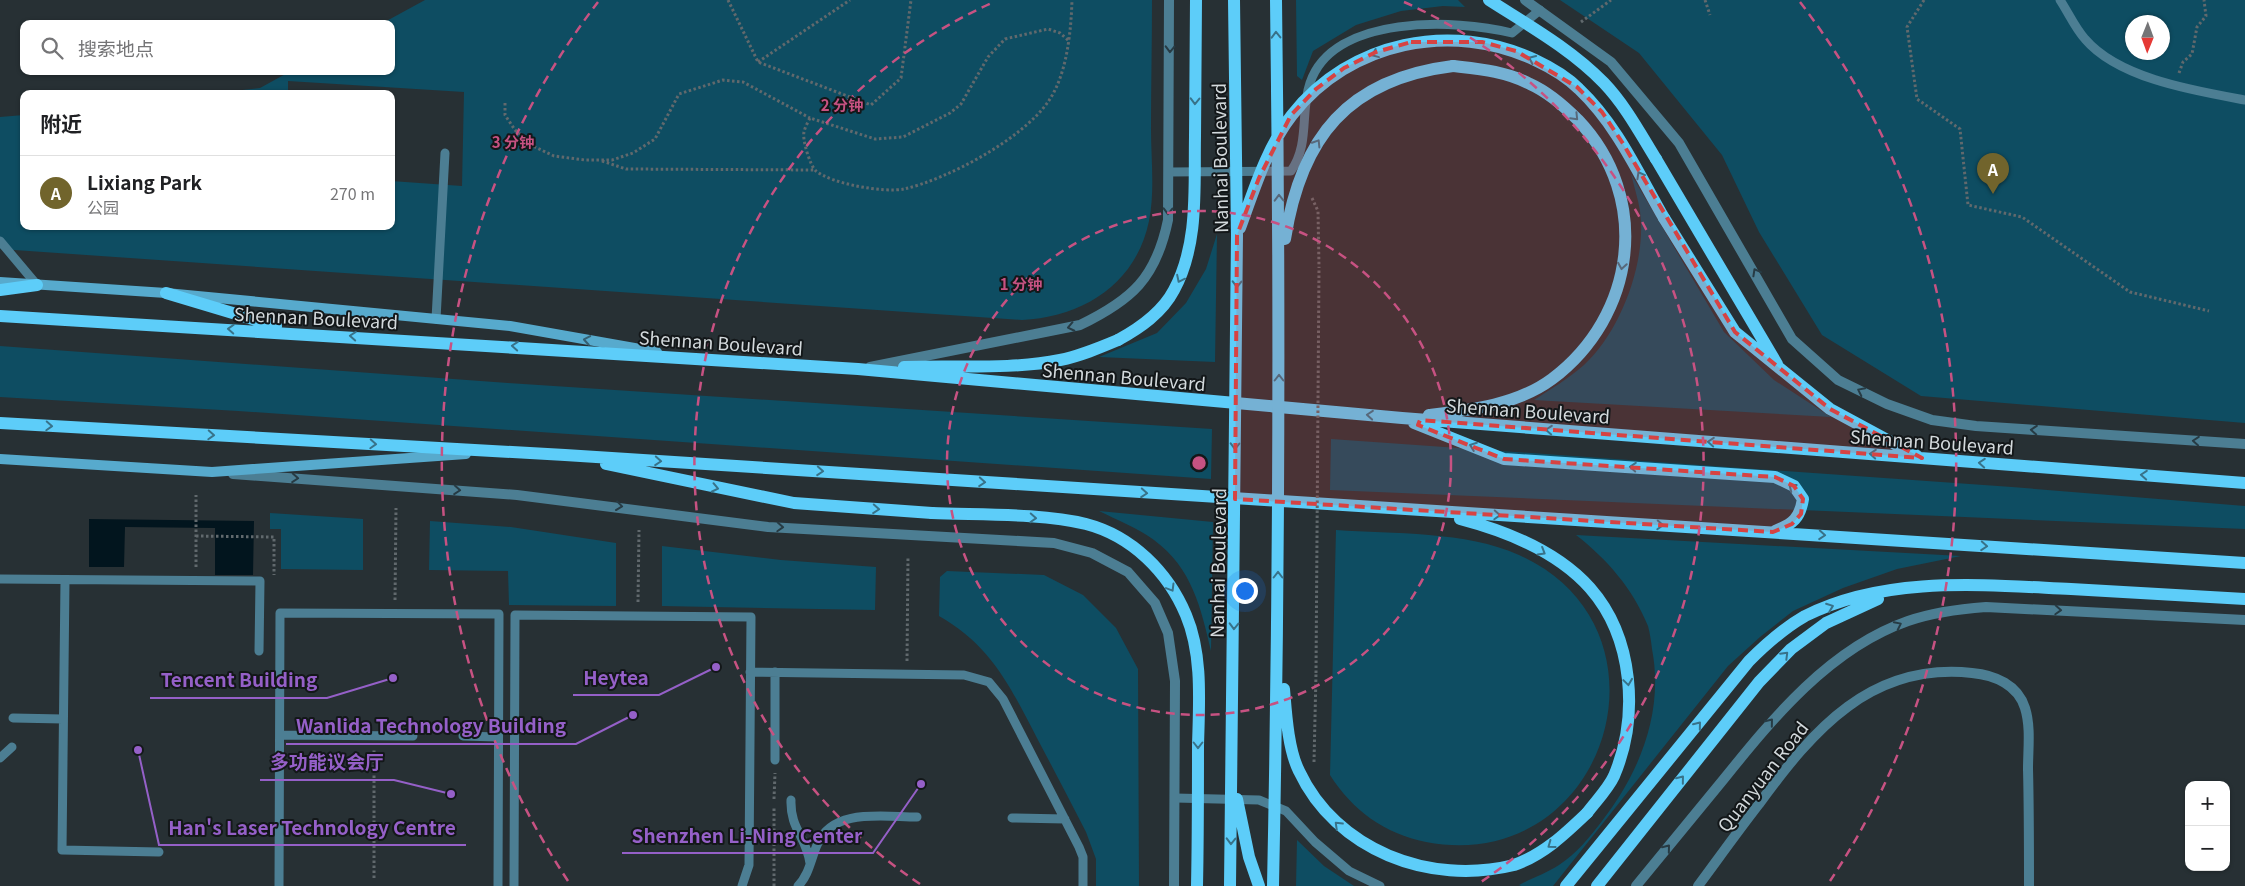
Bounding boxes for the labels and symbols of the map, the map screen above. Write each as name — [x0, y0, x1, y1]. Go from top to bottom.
north arrow — [2125, 15, 2170, 60]
one-way arrow — [1271, 31, 1281, 39]
one-way arrow — [1165, 45, 1175, 53]
one-way arrow — [1371, 47, 1380, 58]
one-way arrow — [1528, 55, 1537, 65]
street label: Nanhai Boulevard — [1205, 83, 1233, 233]
text: 2 分钟 — [821, 94, 863, 115]
one-way arrow — [1190, 98, 1200, 105]
one-way arrow — [1569, 112, 1578, 121]
text: 3 分钟 — [492, 131, 534, 152]
one-way arrow — [1310, 140, 1320, 149]
pin: A — [1977, 153, 2009, 194]
one-way arrow — [1636, 172, 1646, 181]
one-way arrow — [1273, 194, 1284, 202]
one-way arrow — [1163, 208, 1173, 215]
one-way arrow — [1618, 261, 1628, 270]
one-way arrow — [1752, 269, 1762, 278]
text: 1 分钟 — [1000, 273, 1042, 294]
one-way arrow — [1175, 274, 1186, 283]
one-way arrow — [1232, 280, 1242, 288]
street label: Shennan Boulevard — [233, 300, 399, 334]
one-way arrow — [1066, 321, 1075, 332]
street label: Shennan Boulevard — [638, 323, 804, 361]
one-way arrow — [227, 324, 235, 335]
one-way arrow — [349, 331, 357, 342]
one-way arrow — [582, 335, 591, 345]
one-way arrow — [511, 341, 519, 352]
street label: Shennan Boulevard — [1041, 356, 1207, 396]
one-way arrow — [1274, 374, 1284, 382]
one-way arrow — [1857, 387, 1866, 397]
street label: Shennan Boulevard — [1445, 391, 1611, 429]
one-way arrow — [1365, 410, 1373, 421]
one-way arrow — [45, 420, 53, 431]
street label: Shennan Boulevard — [1849, 422, 2015, 460]
one-way arrow — [1545, 424, 1553, 435]
one-way arrow — [2030, 425, 2038, 436]
one-way arrow — [207, 429, 215, 440]
one-way arrow — [2192, 436, 2200, 447]
one-way arrow — [1707, 437, 1715, 448]
one-way arrow — [369, 438, 377, 449]
one-way arrow — [1469, 442, 1478, 452]
one-way arrow — [1230, 443, 1240, 451]
one-way arrow — [1869, 449, 1877, 460]
centre of rings — [1190, 454, 1208, 472]
one-way arrow — [654, 455, 662, 466]
one-way arrow — [1978, 457, 1986, 468]
one-way arrow — [1628, 462, 1636, 473]
one-way arrow — [816, 466, 824, 477]
one-way arrow — [2140, 470, 2148, 481]
one-way arrow — [291, 473, 299, 484]
one-way arrow — [978, 476, 986, 487]
one-way arrow — [710, 482, 719, 493]
one-way arrow — [1788, 483, 1797, 492]
one-way arrow — [453, 485, 461, 496]
one-way arrow — [1140, 487, 1148, 498]
street label: Nanhai Boulevard — [1203, 488, 1231, 638]
one-way arrow — [615, 500, 623, 511]
one-way arrow — [872, 503, 880, 514]
one-way arrow — [1494, 510, 1502, 521]
one-way arrow — [1029, 512, 1037, 523]
one-way arrow — [1656, 520, 1664, 531]
one-way arrow — [776, 522, 784, 533]
one-way arrow — [1818, 530, 1826, 541]
one-way arrow — [1980, 540, 1988, 551]
one-way arrow — [1537, 546, 1546, 556]
one-way arrow — [1273, 571, 1283, 579]
your location — [1232, 578, 1258, 604]
one-way arrow — [1164, 583, 1174, 592]
one-way arrow — [1825, 603, 1833, 613]
one-way arrow — [2054, 605, 2062, 616]
one-way arrow — [1893, 621, 1902, 631]
one-way arrow — [1229, 623, 1239, 631]
one-way arrow — [1780, 652, 1789, 661]
callout: Heytea — [573, 661, 659, 695]
text: Heytea — [583, 663, 649, 690]
callout: Tencent Building — [150, 664, 327, 698]
text: Tencent Building — [161, 665, 318, 692]
one-way arrow — [1622, 678, 1633, 686]
callout: Wanlida Technology Building — [286, 710, 576, 744]
text: Wanlida Technology Building — [296, 711, 567, 738]
street label: Quanyuan Road — [1711, 715, 1813, 837]
one-way arrow — [1764, 719, 1773, 728]
one-way arrow — [1692, 722, 1700, 731]
one-way arrow — [1193, 742, 1203, 749]
callout: 多功能议会厅 — [260, 746, 394, 780]
text: 多功能议会厅 — [270, 747, 384, 774]
one-way arrow — [1676, 776, 1685, 785]
callout: Han's Laser Technology Centre — [159, 811, 466, 845]
text: Han's Laser Technology Centre — [168, 813, 456, 840]
callout: Shenzhen Li-Ning Center — [622, 819, 873, 853]
text: Shenzhen Li-Ning Center — [632, 821, 863, 848]
one-way arrow — [1334, 822, 1343, 831]
one-way arrow — [1225, 838, 1236, 846]
one-way arrow — [1547, 839, 1557, 848]
one-way arrow — [1661, 845, 1670, 854]

